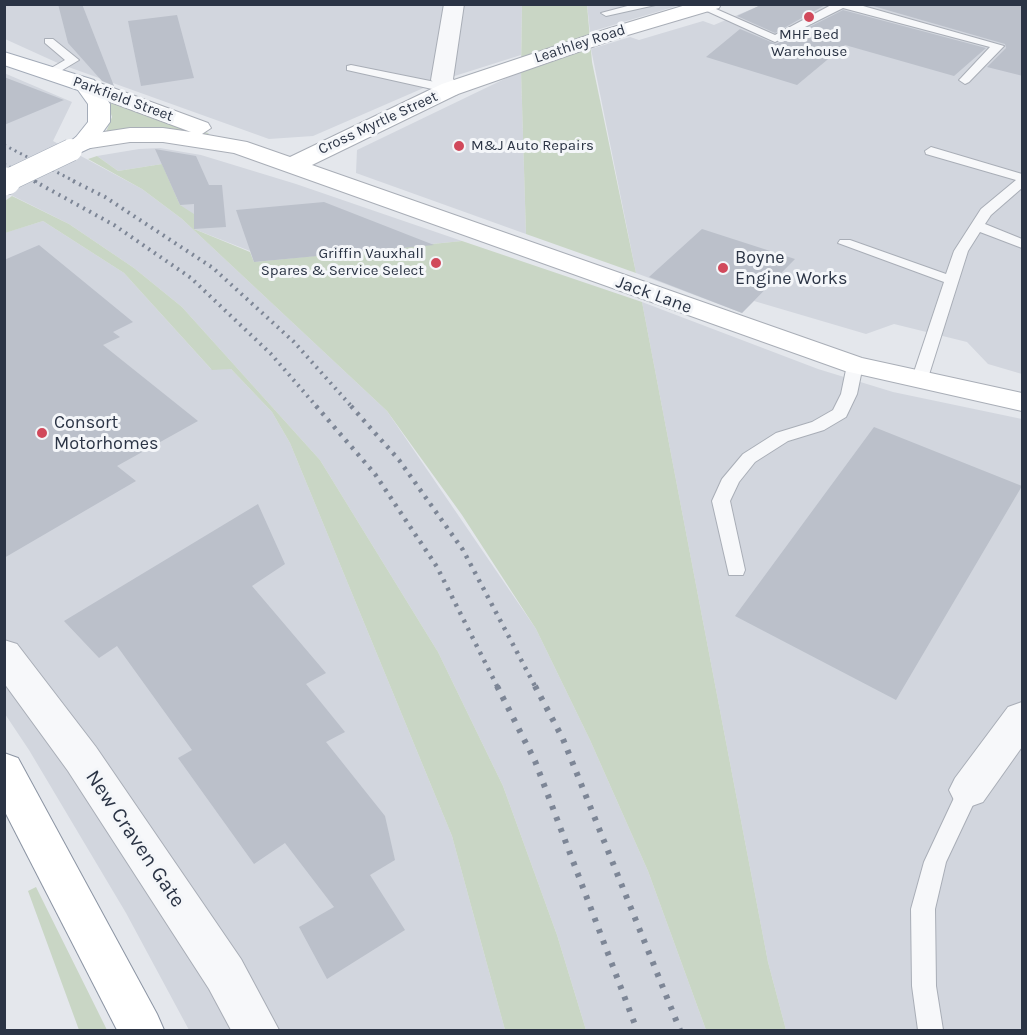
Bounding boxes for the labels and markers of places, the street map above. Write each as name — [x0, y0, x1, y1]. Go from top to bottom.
marker: MHF Bed Warehouse — [802, 10, 816, 24]
place label: MHF Bed Warehouse — [771, 26, 847, 61]
place label: M&J Auto Repairs — [471, 137, 594, 155]
marker: M&J Auto Repairs — [452, 139, 466, 153]
place label: Griffin Vauxhall Spares & Service Select — [261, 245, 424, 280]
place label: Boyne Engine Works — [735, 247, 847, 290]
marker: Griffin Vauxhall Spares & Service Select — [429, 256, 443, 270]
marker: Boyne Engine Works — [716, 261, 730, 275]
place label: Consort Motorhomes — [54, 412, 158, 454]
marker: Consort Motorhomes — [35, 426, 49, 440]

